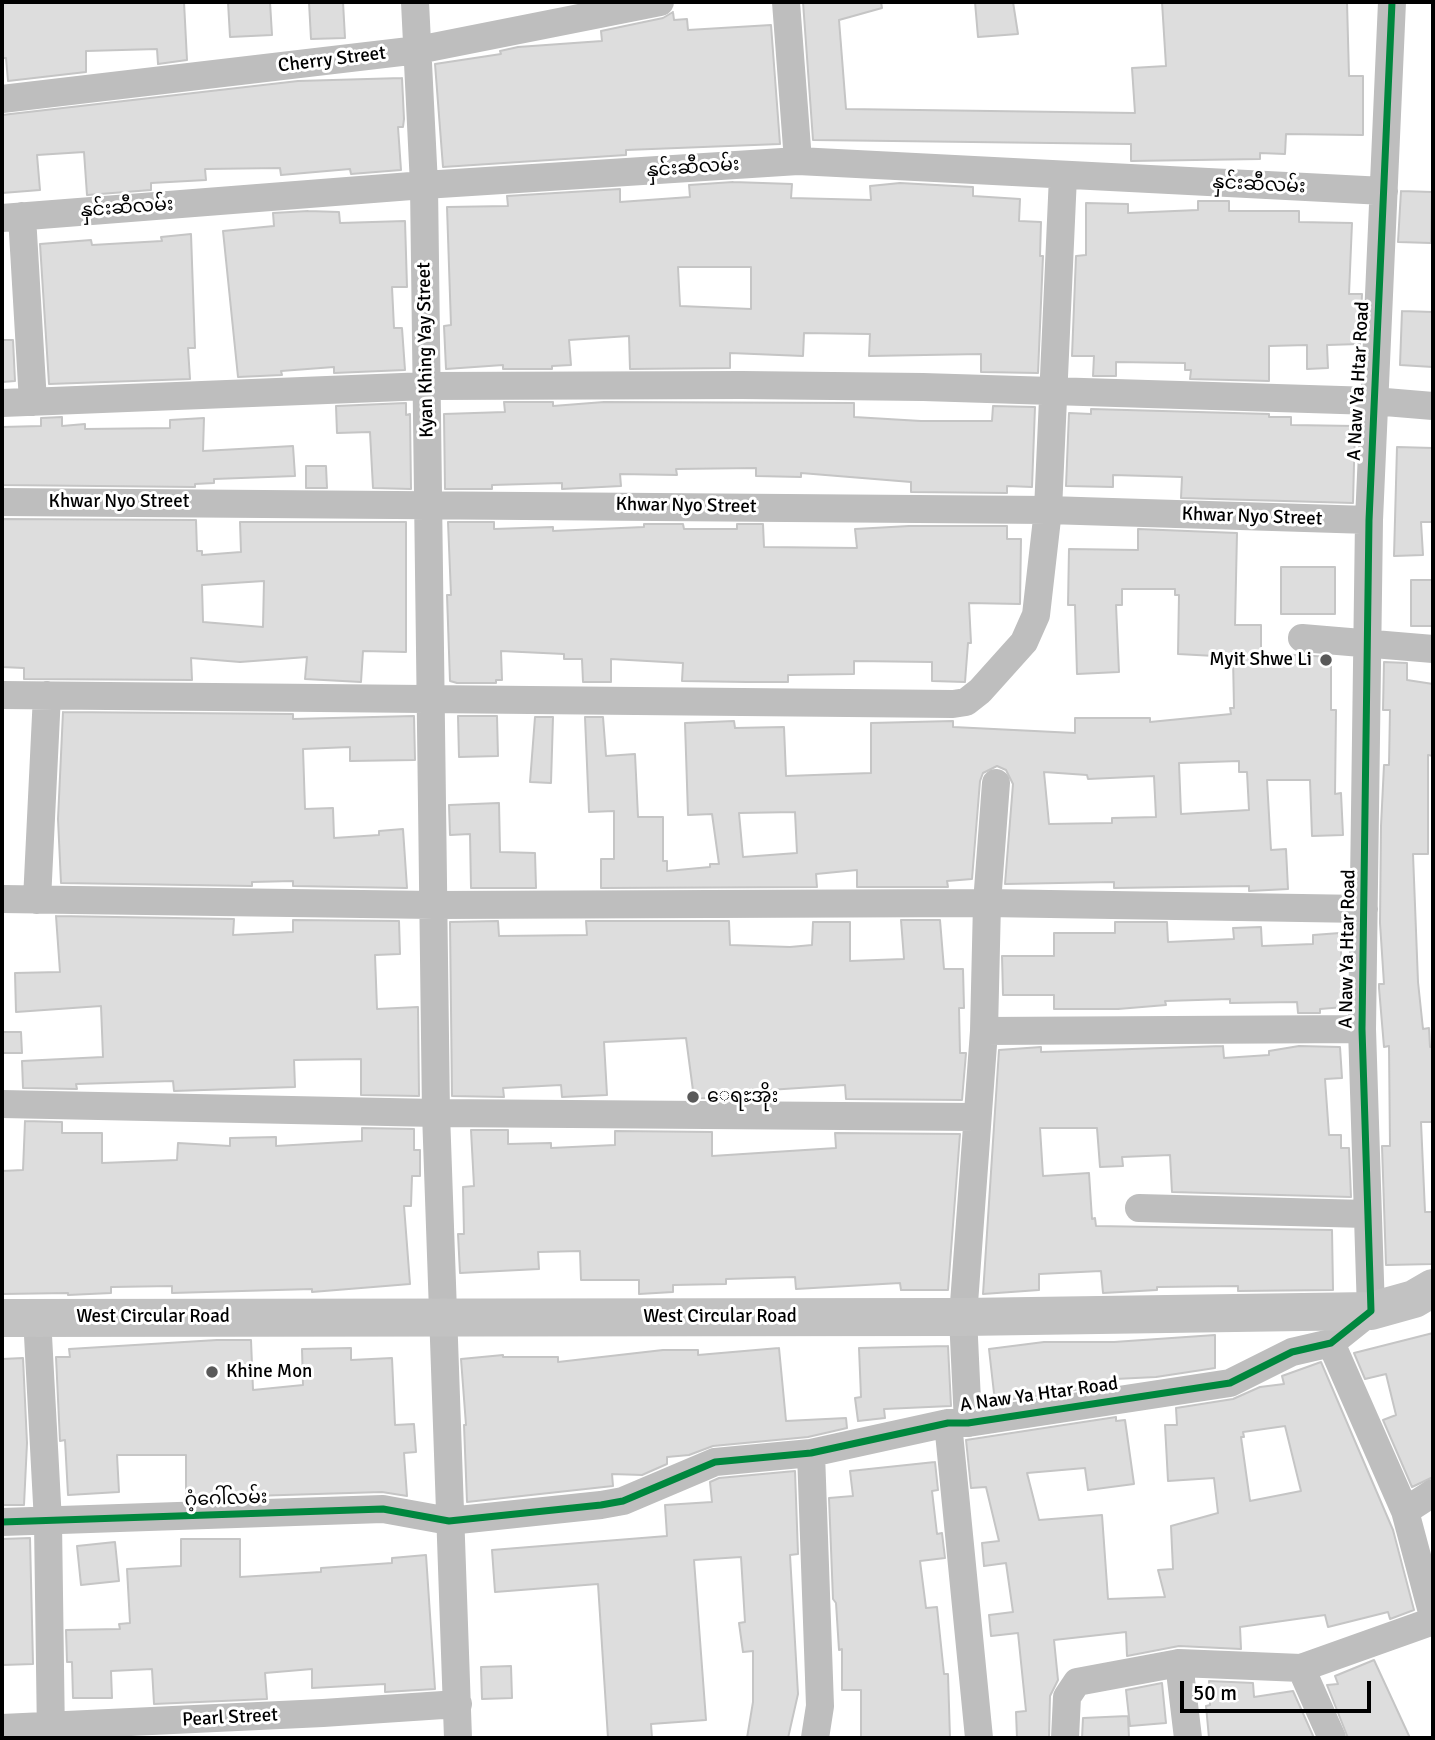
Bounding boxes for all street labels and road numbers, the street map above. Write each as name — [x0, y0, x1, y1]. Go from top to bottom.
street label: Cherry Street — [277, 42, 387, 78]
street label: နှင်းဆီလမ်း — [646, 153, 740, 183]
street label: နှင်းဆီလမ်း — [1212, 171, 1306, 199]
street label: နှင်းဆီလမ်း — [80, 193, 174, 223]
street label: Kyan Khing Yay Street — [413, 262, 439, 438]
street label: A Naw Ya Htar Road — [1343, 301, 1375, 461]
street label: Khwar Nyo Street — [49, 491, 189, 513]
street label: Khwar Nyo Street — [615, 493, 757, 519]
street label: Khwar Nyo Street — [1181, 503, 1323, 531]
street label: A Naw Ya Htar Road — [1335, 869, 1361, 1029]
street label: West Circular Road — [76, 1306, 230, 1328]
street label: West Circular Road — [643, 1306, 797, 1328]
street label: A Naw Ya Htar Road — [958, 1373, 1120, 1417]
street label: ဂံ့ဂေါ်လမ်း — [184, 1486, 268, 1512]
street label: Pearl Street — [182, 1704, 278, 1732]

